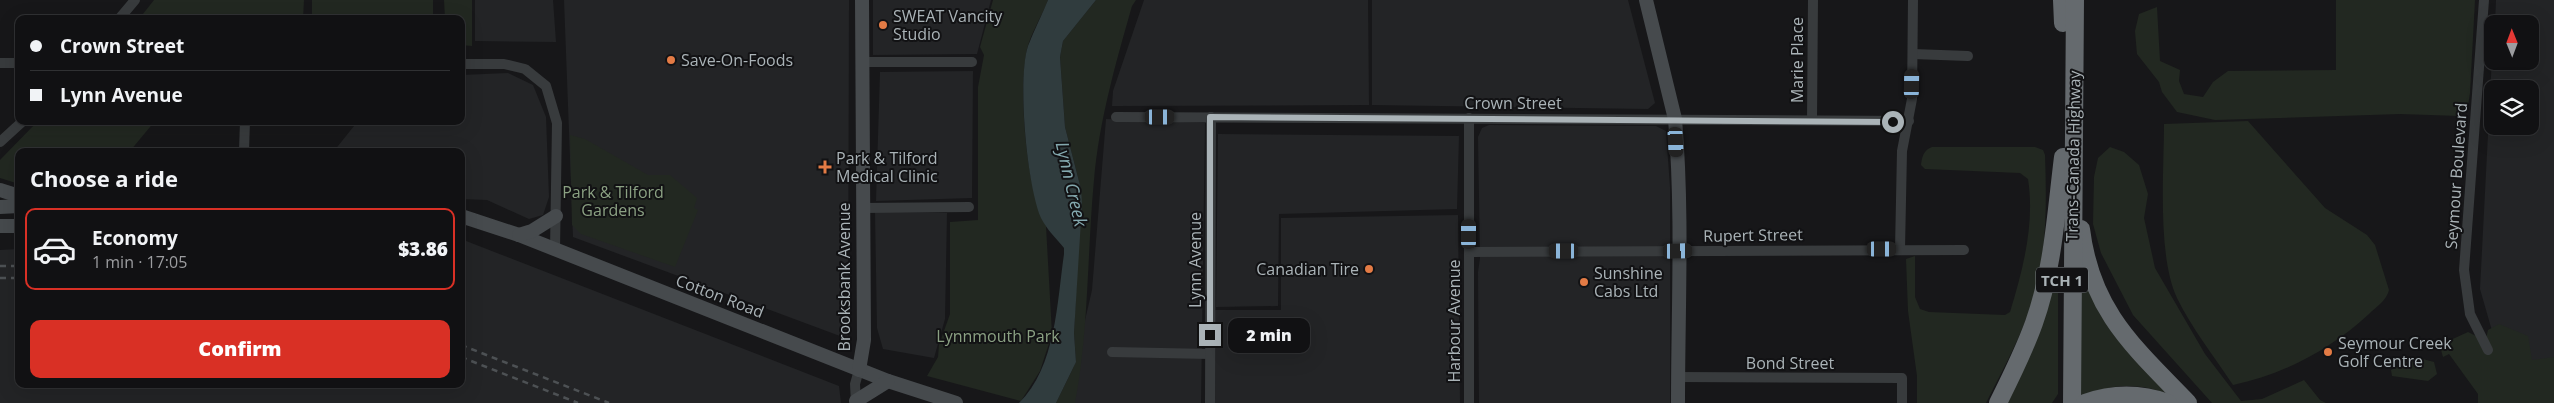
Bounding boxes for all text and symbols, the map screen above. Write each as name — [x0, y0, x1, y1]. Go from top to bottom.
place label: SWEAT Vancity Studio — [893, 5, 1003, 45]
north arrow — [2484, 15, 2539, 70]
map controls — [2484, 15, 2539, 135]
street label: Marie Place — [1786, 17, 1808, 103]
marker: SWEAT Vancity Studio — [877, 19, 889, 31]
text: Crown Street — [60, 33, 184, 59]
place label: Save-On-Foods — [681, 49, 793, 71]
marker: Save-On-Foods — [665, 54, 677, 66]
car — [1904, 69, 1919, 99]
street label: Trans-Canada Highway — [2061, 69, 2086, 242]
button: layers — [2484, 80, 2539, 135]
text: Lynn Avenue — [60, 82, 183, 108]
street label: Crown Street — [1464, 92, 1562, 114]
street label: Seymour Boulevard — [2440, 102, 2472, 250]
car — [1145, 110, 1175, 125]
route start — [1882, 111, 1904, 133]
car — [1667, 127, 1684, 157]
water label: Lynn Creek — [1051, 139, 1094, 230]
place label: Park & Tilford Medical Clinic — [836, 147, 938, 187]
marker: Park & Tilford Medical Clinic — [818, 160, 832, 174]
text: Choose a ride — [30, 163, 178, 193]
park label: Park & Tilford Gardens — [562, 181, 664, 221]
street label: Brooksbank Avenue — [833, 203, 855, 351]
street label: Lynn Avenue — [1184, 212, 1206, 308]
car — [1461, 219, 1476, 249]
street label: Rupert Street — [1703, 223, 1803, 247]
text: Economy — [92, 225, 178, 251]
icon: car — [32, 227, 77, 272]
text: $3.86 — [398, 236, 448, 262]
car — [1867, 242, 1897, 257]
car — [1662, 243, 1693, 259]
car — [1549, 244, 1579, 259]
text: 1 min · 17:05 — [92, 251, 187, 273]
place label: Canadian Tire — [1256, 258, 1359, 280]
street label: Harbour Avenue — [1443, 260, 1465, 382]
place label: Sunshine Cabs Ltd — [1594, 262, 1663, 302]
marker: Canadian Tire — [1363, 263, 1375, 275]
road number: TCH 1 — [2036, 268, 2088, 292]
street label: Cotton Road — [673, 269, 767, 323]
marker: Sunshine Cabs Ltd — [1578, 276, 1590, 288]
callout: 2 min — [1228, 318, 1310, 352]
button: Confirm — [30, 320, 450, 378]
route end — [1199, 324, 1221, 346]
text: 2 min — [1246, 324, 1292, 346]
park label: Lynnmouth Park — [936, 325, 1060, 347]
place label: Seymour Creek Golf Centre — [2338, 332, 2452, 372]
marker: Seymour Creek Golf Centre — [2322, 346, 2334, 358]
street label: Bond Street — [1746, 352, 1835, 374]

